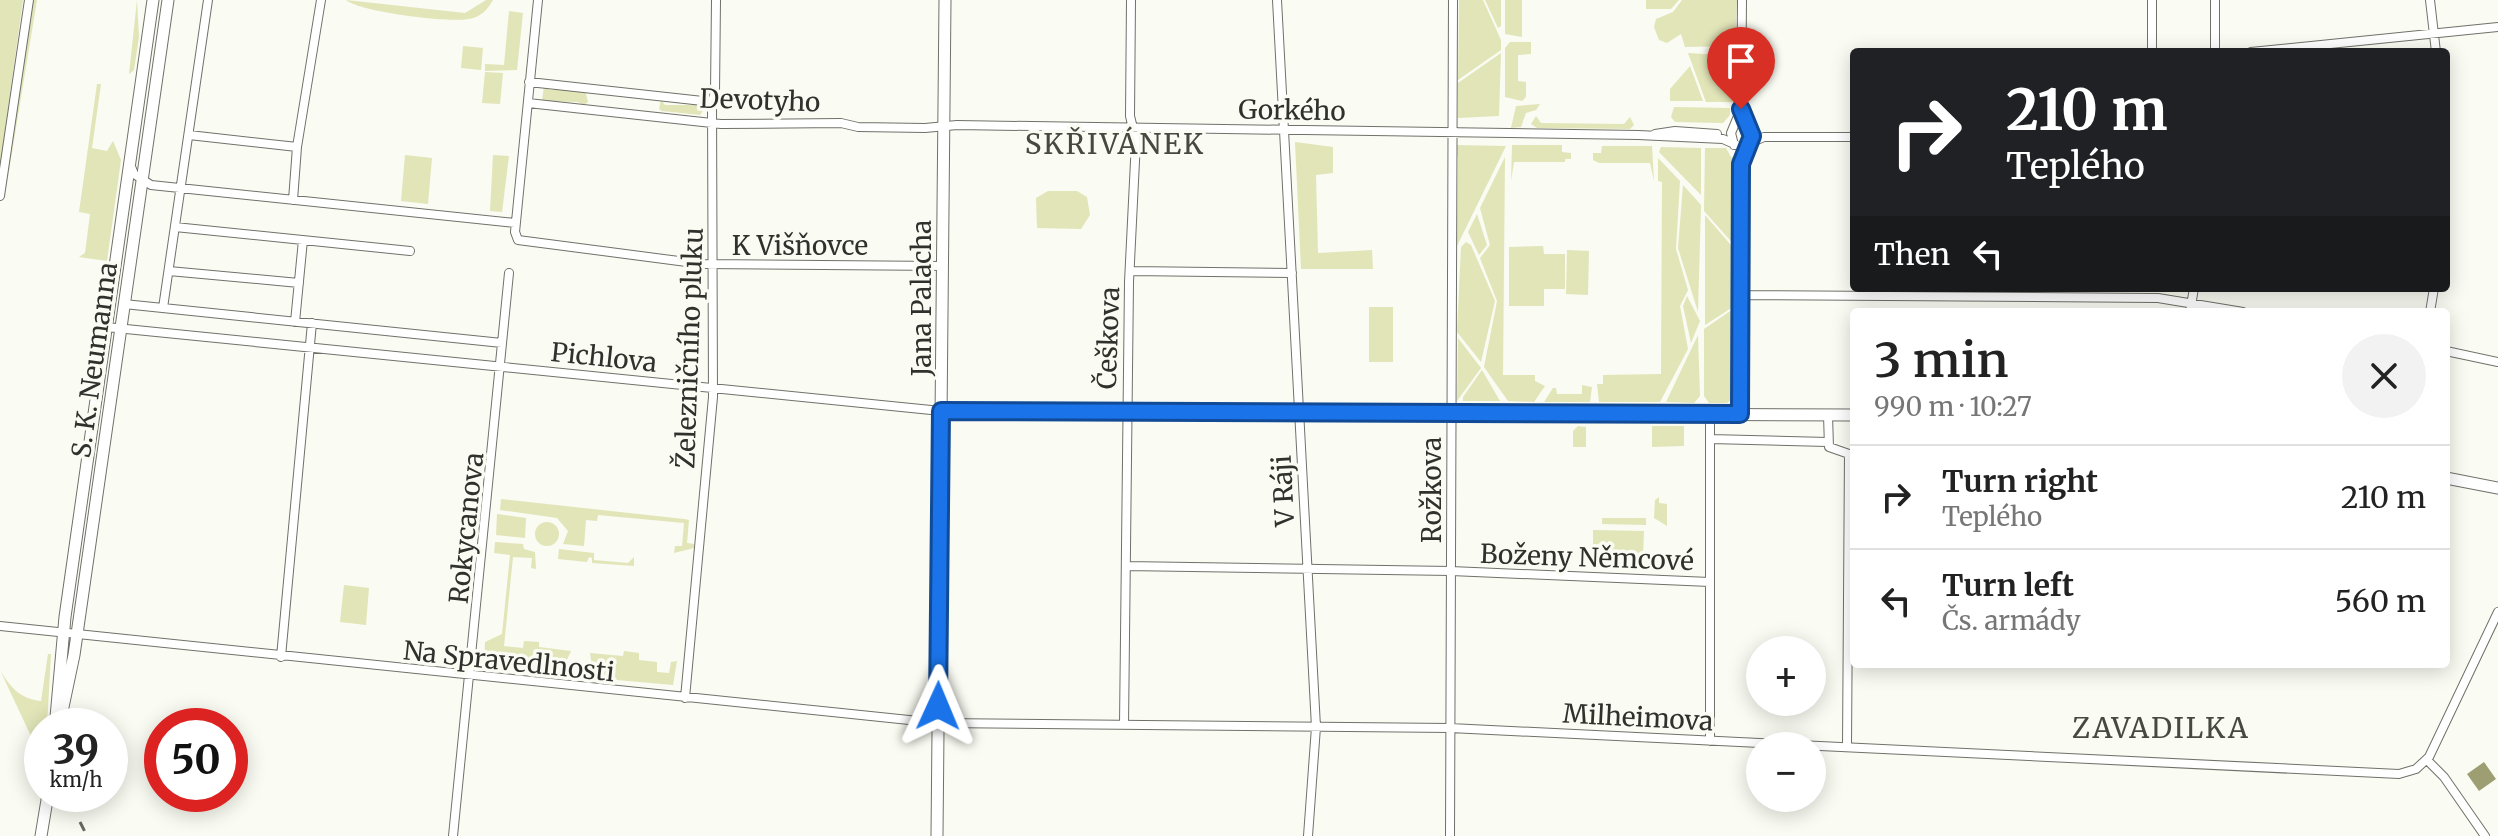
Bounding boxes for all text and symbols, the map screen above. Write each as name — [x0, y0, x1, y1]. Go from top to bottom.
pin — [1707, 27, 1775, 109]
icon: arrive — [1719, 39, 1763, 83]
text: 210 m — [2006, 75, 2168, 145]
icon: right — [1874, 80, 1978, 184]
street label: Devotyho — [699, 81, 821, 119]
street label: Gorkého — [1238, 93, 1346, 127]
district label: SKŘIVÁNEK — [1025, 126, 1205, 162]
text: Teplého — [2006, 144, 2145, 189]
street label: Jana Palacha — [905, 220, 938, 377]
street label: Železničního pluku — [668, 227, 710, 469]
street label: K Višňovce — [732, 229, 868, 262]
icon: left — [1966, 232, 2010, 276]
text: Then — [1874, 235, 1950, 273]
street label: S. K. Neumanna — [64, 260, 124, 460]
street label: Češkova — [1090, 286, 1126, 390]
text: 3 min — [1874, 330, 2009, 390]
button: close — [2342, 334, 2426, 418]
street label: Pichlova — [549, 335, 659, 379]
text: 990 m · 10:27 — [1874, 390, 2032, 423]
street label: Rožkova — [1415, 437, 1448, 543]
street label: Rokycanova — [442, 451, 490, 605]
street label: V Ráji — [1265, 455, 1301, 528]
text: Turn right — [1942, 462, 2098, 500]
icon: right — [1874, 475, 1918, 519]
text: 210 m — [2341, 478, 2426, 516]
text: Teplého — [1942, 500, 2042, 533]
street label: Boženy Němcové — [1480, 537, 1694, 577]
text: Turn left — [1942, 566, 2074, 604]
icon: left — [1874, 579, 1918, 623]
text: 560 m — [2335, 582, 2426, 620]
text: Čs. armády — [1942, 604, 2081, 637]
street label: Na Spravedlnosti — [402, 633, 616, 689]
map controls — [1746, 636, 1826, 812]
button: + — [1746, 636, 1826, 716]
position arrow — [896, 664, 980, 748]
street label: Milheimova — [1562, 697, 1714, 737]
speed limit sign: 50 — [144, 708, 248, 812]
district label: ZAVADILKA — [2072, 710, 2250, 746]
text: 39 — [53, 725, 99, 775]
button: − — [1746, 732, 1826, 812]
text: km/h — [50, 767, 102, 792]

